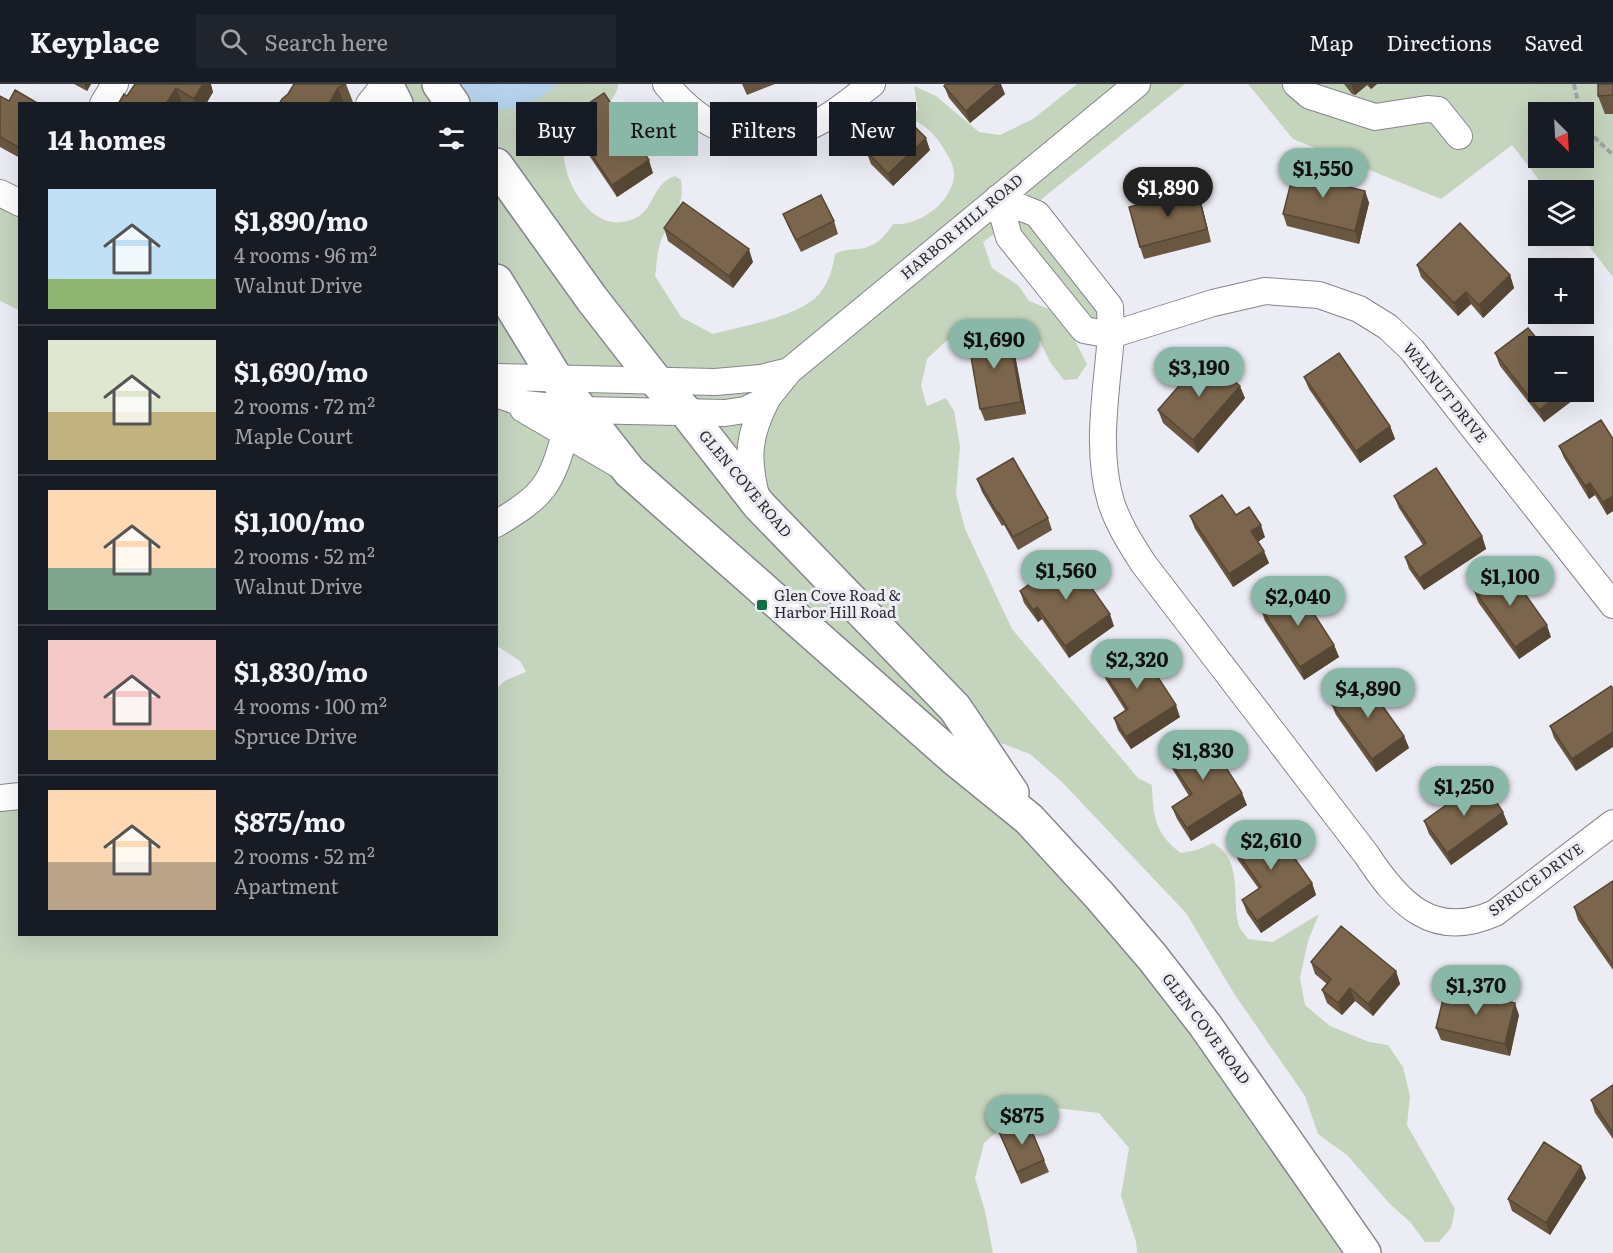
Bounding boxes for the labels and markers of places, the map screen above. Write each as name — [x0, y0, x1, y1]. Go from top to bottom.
pin: $1,550 — [1274, 148, 1372, 199]
pin: $1,890 — [1119, 167, 1217, 218]
pin: $1,690 — [945, 319, 1043, 370]
pin: $3,190 — [1150, 347, 1248, 398]
pin: $1,560 — [1017, 550, 1115, 601]
pin: $1,100 — [1461, 556, 1559, 607]
pin: $2,040 — [1249, 576, 1347, 627]
place label: Glen Cove Road & Harbor Hill Road — [774, 583, 901, 623]
marker: Glen Cove Road & Harbor Hill Road — [755, 598, 769, 612]
pin: $2,320 — [1088, 639, 1186, 690]
pin: $4,890 — [1319, 668, 1417, 719]
pin: $1,830 — [1154, 730, 1252, 781]
pin: $1,250 — [1415, 766, 1513, 817]
pin: $2,610 — [1222, 820, 1320, 871]
pin: $1,370 — [1427, 965, 1525, 1016]
pin: $875 — [986, 1095, 1058, 1146]

